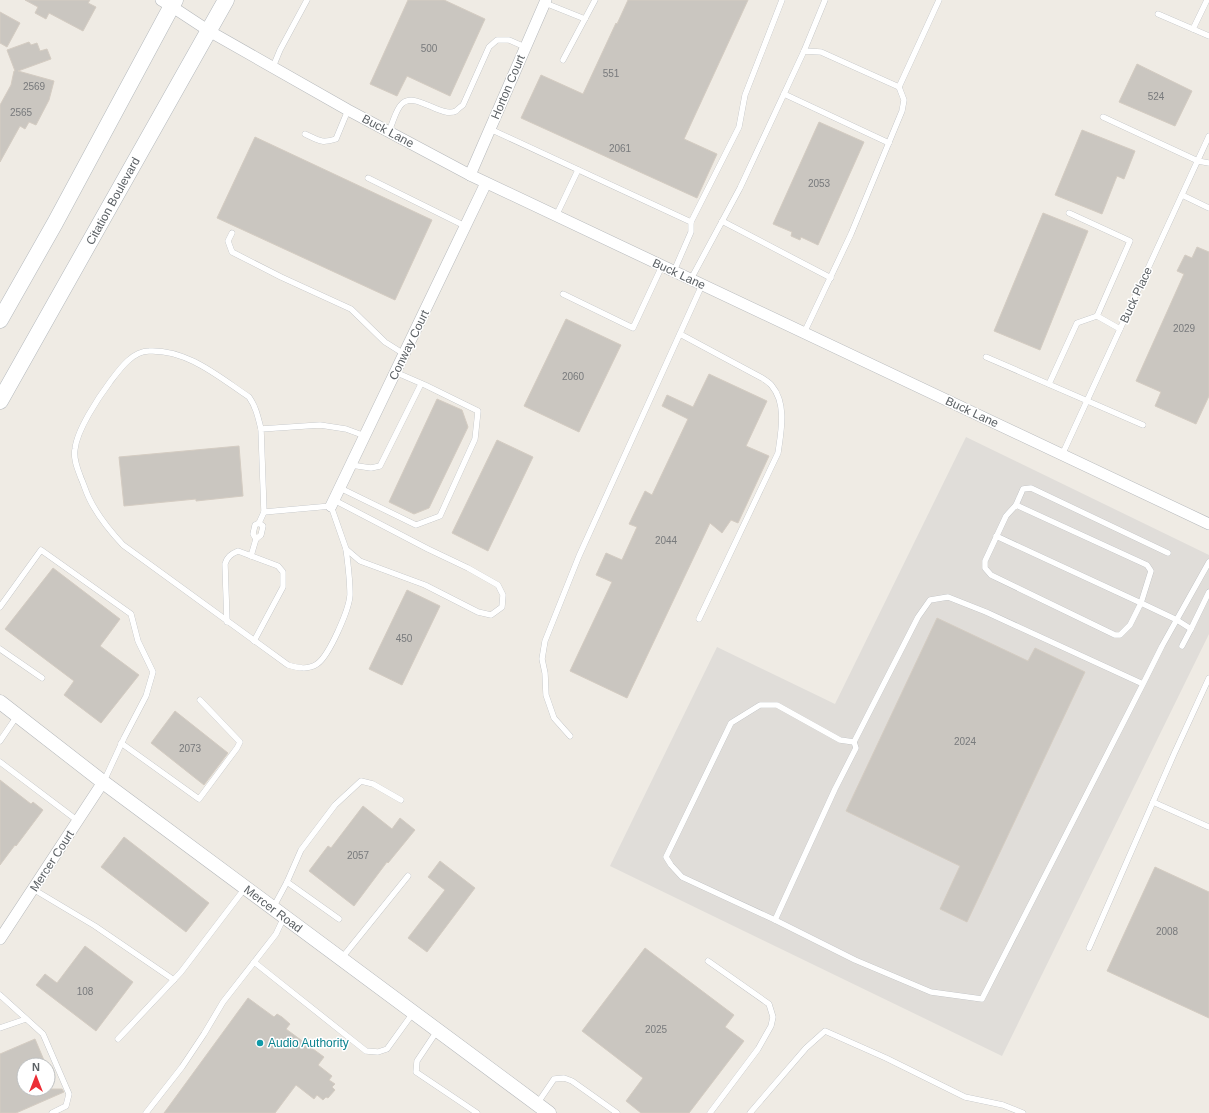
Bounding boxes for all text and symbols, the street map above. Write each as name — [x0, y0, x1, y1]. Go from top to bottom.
house number: 500 — [421, 43, 438, 54]
street label: Horton Court — [488, 52, 528, 121]
house number: 551 — [603, 68, 620, 79]
house number: 2569 — [23, 81, 46, 92]
house number: 524 — [1148, 91, 1165, 102]
house number: 2565 — [10, 107, 33, 118]
street label: Buck Lane — [360, 112, 417, 151]
house number: 2061 — [609, 143, 632, 154]
street label: Citation Boulevard — [83, 155, 143, 247]
house number: 2053 — [808, 178, 831, 189]
street label: Buck Lane — [650, 256, 708, 292]
street label: Buck Place — [1117, 265, 1155, 325]
street label: Conway Court — [386, 307, 432, 382]
house number: 2029 — [1173, 323, 1196, 334]
house number: 2060 — [562, 371, 585, 382]
street label: Buck Lane — [943, 394, 1001, 430]
house number: 2044 — [655, 535, 678, 546]
house number: 450 — [396, 633, 413, 644]
house number: 2024 — [954, 736, 977, 747]
house number: 2073 — [179, 743, 202, 754]
street label: Mercer Court — [27, 827, 77, 894]
house number: 2057 — [347, 850, 370, 861]
street label: Mercer Road — [241, 883, 305, 935]
house number: 2008 — [1156, 926, 1179, 937]
house number: 108 — [77, 986, 94, 997]
house number: 2025 — [645, 1024, 668, 1035]
place label: Audio Authority — [268, 1036, 349, 1050]
marker: Audio Authority — [255, 1038, 265, 1048]
north arrow — [16, 1057, 56, 1097]
text: N — [32, 1061, 40, 1073]

